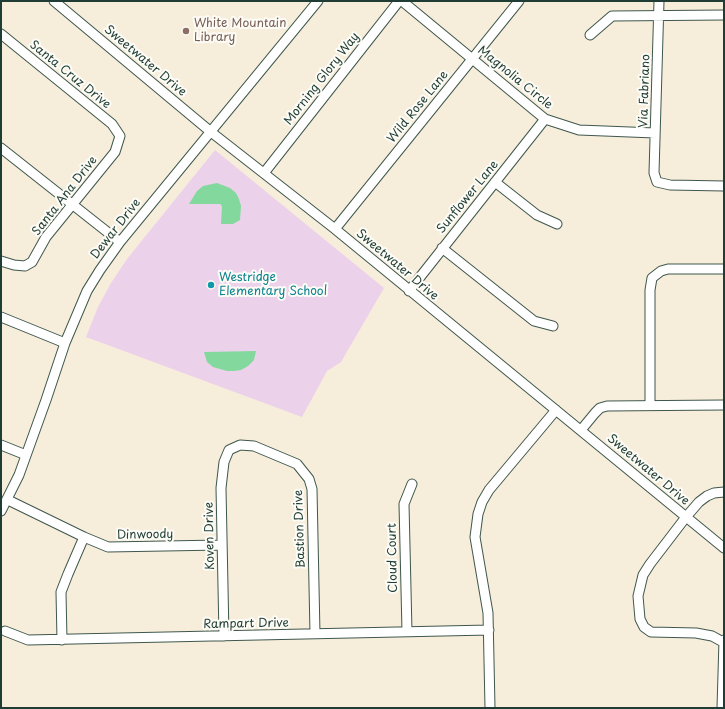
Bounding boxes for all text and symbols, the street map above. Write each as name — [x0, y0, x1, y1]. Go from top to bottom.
place label: White Mountain Library — [194, 17, 286, 45]
street label: Sweetwater Drive — [101, 22, 189, 100]
marker: White Mountain Library — [181, 26, 191, 36]
street label: Morning Glory Way — [281, 30, 363, 128]
street label: Santa Cruz Drive — [27, 38, 113, 112]
street label: Magnolia Circle — [475, 43, 555, 113]
street label: Via Fabriano — [637, 54, 653, 128]
street label: Wild Rose Lane — [384, 68, 452, 146]
street label: Santa Ana Drive — [30, 153, 100, 239]
street label: Sunflower Lane — [434, 158, 502, 236]
street label: Dewar Drive — [88, 196, 144, 262]
street label: Sweetwater Drive — [353, 226, 441, 304]
place label: Westridge Elementary School — [219, 271, 327, 299]
marker: Westridge Elementary School — [206, 280, 216, 290]
street label: Sweetwater Drive — [604, 431, 692, 509]
street label: Bastion Drive — [291, 490, 309, 568]
street label: Koven Drive — [202, 502, 218, 570]
street label: Cloud Court — [385, 523, 401, 593]
street label: Dinwoody — [117, 527, 173, 543]
street label: Rampart Drive — [203, 616, 289, 632]

